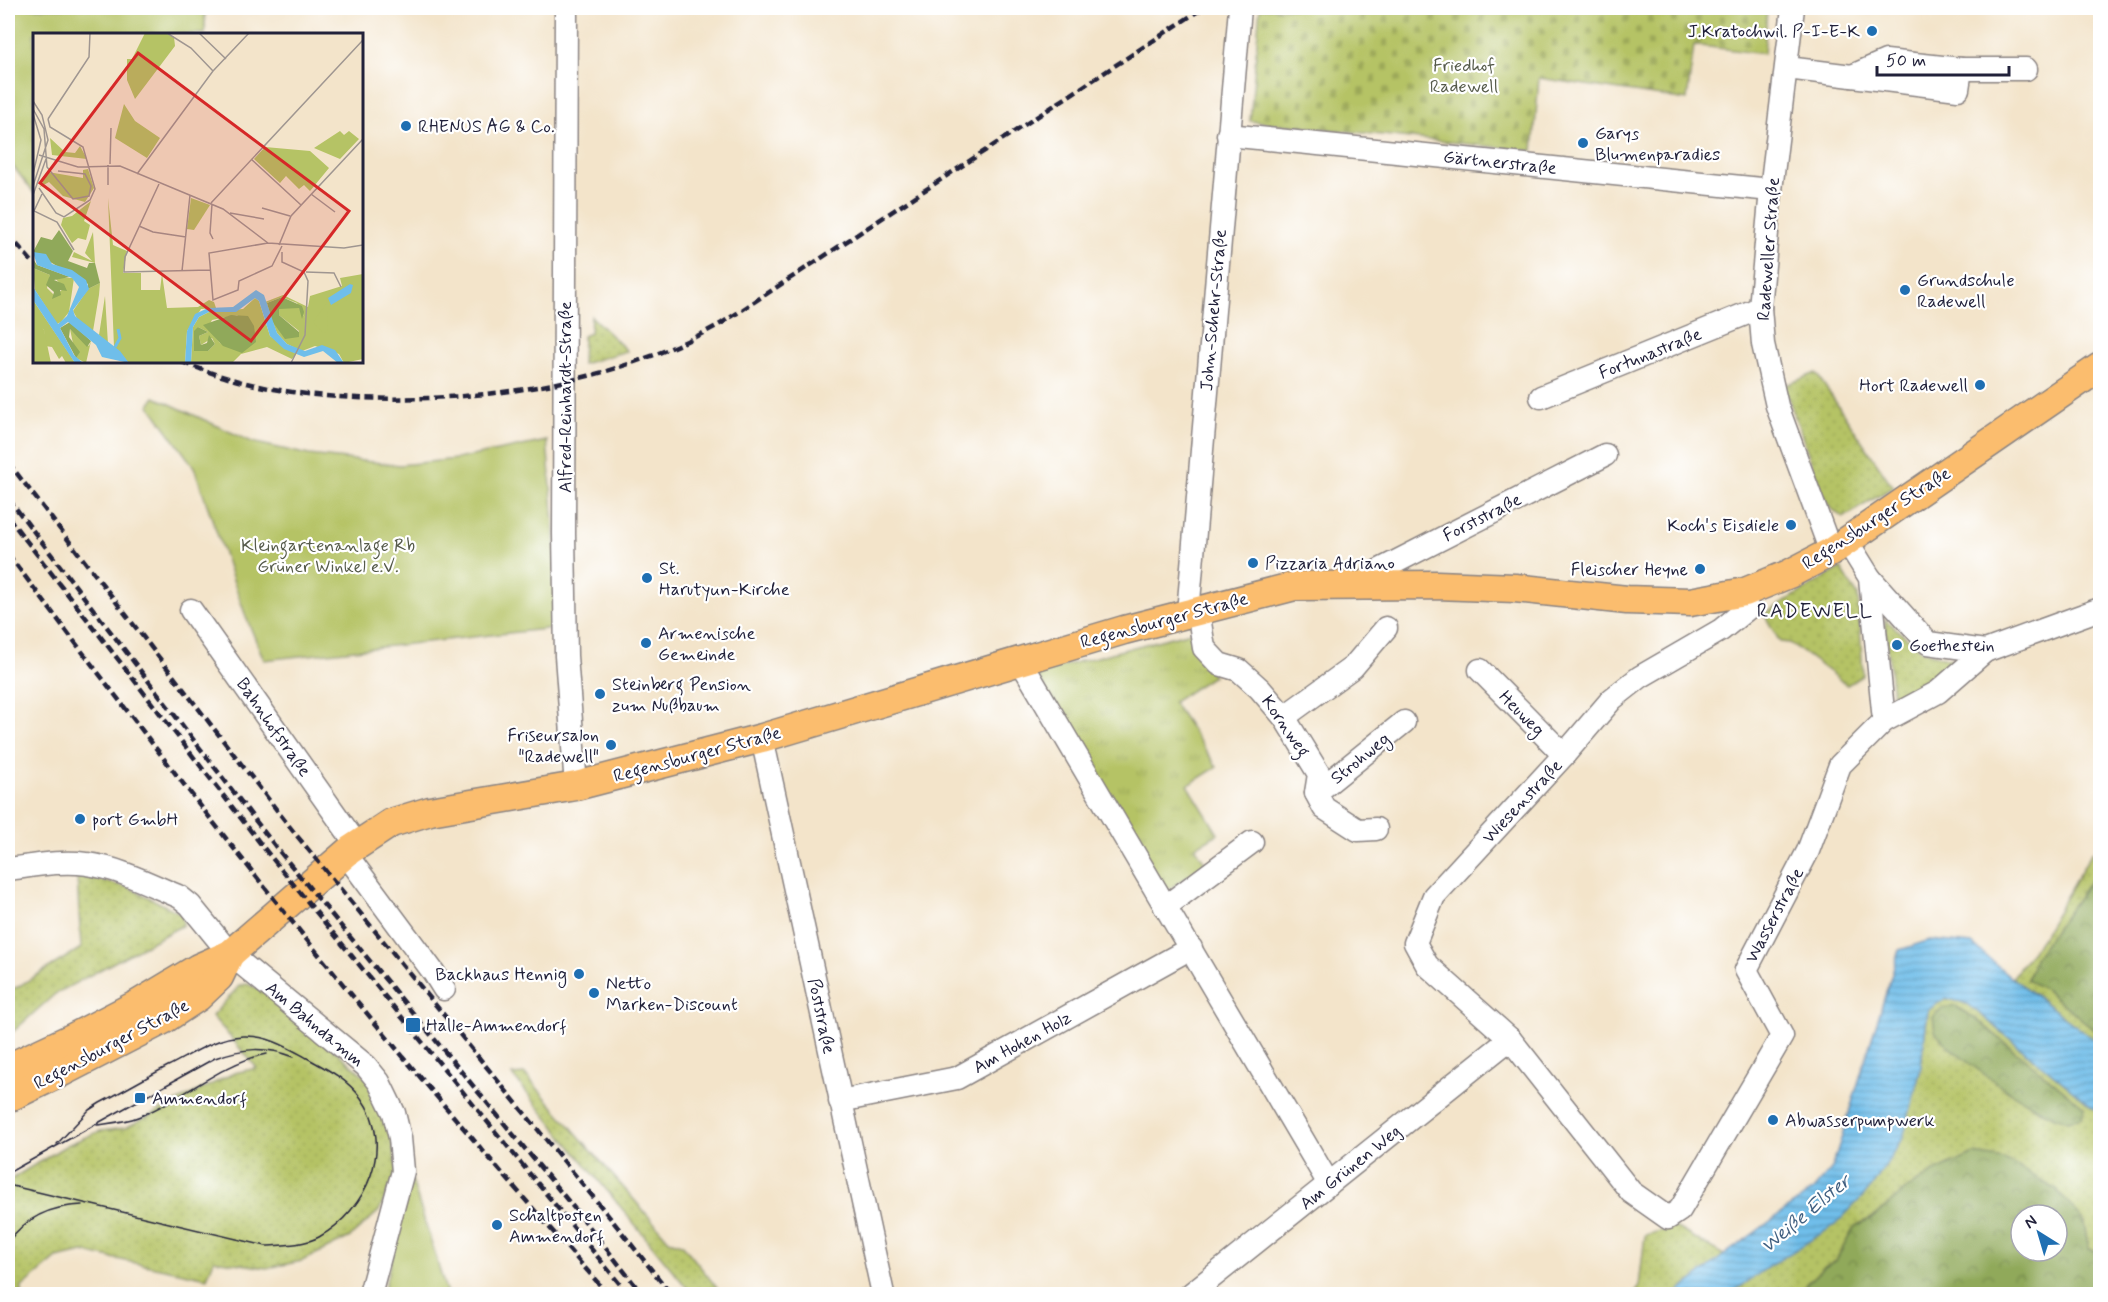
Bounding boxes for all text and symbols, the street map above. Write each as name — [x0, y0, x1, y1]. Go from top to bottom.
place label: J.Kratochwil. P-I-E-K — [1687, 20, 1860, 44]
marker: J.Kratochwil. P-I-E-K — [1865, 24, 1879, 38]
inset map — [33, 33, 363, 363]
scale bar — [1877, 39, 2009, 77]
text: 50 m — [1886, 49, 1926, 73]
park label: Friedhof Radewell — [1430, 54, 1498, 99]
place label: RHENUS AG & Co. — [418, 115, 555, 139]
marker: RHENUS AG & Co. — [399, 119, 413, 133]
place label: Garys Blumenparadies — [1595, 122, 1720, 167]
marker: Garys Blumenparadies — [1576, 136, 1590, 150]
street label: Gärtnerstraße — [1442, 145, 1558, 181]
street label: Radeweller Straße — [1752, 176, 1786, 322]
street label: John-Schehr-Straße — [1195, 228, 1233, 392]
place label: Grundschule Radewell — [1917, 269, 2015, 314]
marker: Grundschule Radewell — [1898, 283, 1912, 297]
street label: Alfred-Reinhardt-Straße — [554, 301, 578, 493]
street label: Fortunastraße — [1595, 322, 1705, 385]
place label: Hort Radewell — [1859, 374, 1968, 398]
marker: Hort Radewell — [1973, 378, 1987, 392]
street label: Regensburger Straße — [1798, 462, 1957, 578]
street label: Forststraße — [1439, 488, 1526, 548]
place label: Koch's Eisdiele — [1667, 514, 1779, 538]
marker: Koch's Eisdiele — [1784, 518, 1798, 532]
park label: Kleingartenanlage Rb Grüner Winkel e.V. — [241, 534, 415, 579]
place label: Pizzaria Adriano — [1265, 552, 1395, 576]
marker: Pizzaria Adriano — [1246, 556, 1260, 570]
place label: St. Harutyun-Kirche — [659, 557, 790, 602]
place label: Fleischer Heyne — [1571, 558, 1688, 582]
marker: Fleischer Heyne — [1693, 562, 1707, 576]
marker: St. Harutyun-Kirche — [640, 571, 654, 585]
street label: Regensburger Straße — [1078, 587, 1251, 657]
district label: RADEWELL — [1757, 598, 1873, 625]
place label: Armenische Gemeinde — [658, 622, 755, 667]
place label: Goethestein — [1909, 634, 1995, 658]
marker: Armenische Gemeinde — [639, 636, 653, 650]
marker: Goethestein — [1890, 638, 1904, 652]
street label: Bahnhofstraße — [230, 673, 316, 782]
place label: Steinberg Pension zum Nußbaum — [612, 673, 751, 718]
street label: Heuweg — [1492, 685, 1550, 743]
marker: Steinberg Pension zum Nußbaum — [593, 687, 607, 701]
street label: Kornweg — [1254, 691, 1315, 763]
street label: Regensburger Straße — [611, 721, 784, 791]
place label: Friseursalon "Radewell" — [507, 724, 599, 769]
street label: Strohweg — [1326, 727, 1396, 791]
marker: Friseursalon "Radewell" — [604, 738, 618, 752]
street label: Wiesenstraße — [1477, 754, 1568, 849]
place label: port GmbH — [92, 808, 178, 832]
marker: port GmbH — [73, 812, 87, 826]
street label: Wasserstraße — [1740, 864, 1810, 967]
place label: Backhaus Hennig — [435, 963, 567, 988]
marker: Backhaus Hennig — [572, 967, 586, 981]
place label: Netto Marken-Discount — [606, 972, 738, 1017]
street label: Am Bahndamm — [260, 976, 369, 1073]
street label: Poststraße — [801, 976, 841, 1056]
marker: Netto Marken-Discount — [587, 986, 601, 1000]
street label: Regensburger Straße — [30, 994, 194, 1098]
street label: Am Hohen Holz — [969, 1006, 1076, 1080]
place label: Halle-Ammendorf — [426, 1014, 567, 1038]
marker: Halle-Ammendorf — [404, 1016, 422, 1034]
place label: Ammendorf — [152, 1087, 247, 1111]
marker: Ammendorf — [133, 1091, 147, 1105]
place label: Abwasserpumpwerk — [1785, 1109, 1935, 1133]
marker: Abwasserpumpwerk — [1766, 1113, 1780, 1127]
street label: Am Grünen Weg — [1295, 1120, 1406, 1216]
water label: Weiße Elster — [1755, 1167, 1858, 1260]
north arrow — [2009, 1203, 2069, 1263]
place label: Schaltposten Ammendorf — [509, 1204, 604, 1249]
text: N — [2020, 1211, 2041, 1234]
marker: Schaltposten Ammendorf — [490, 1218, 504, 1232]

